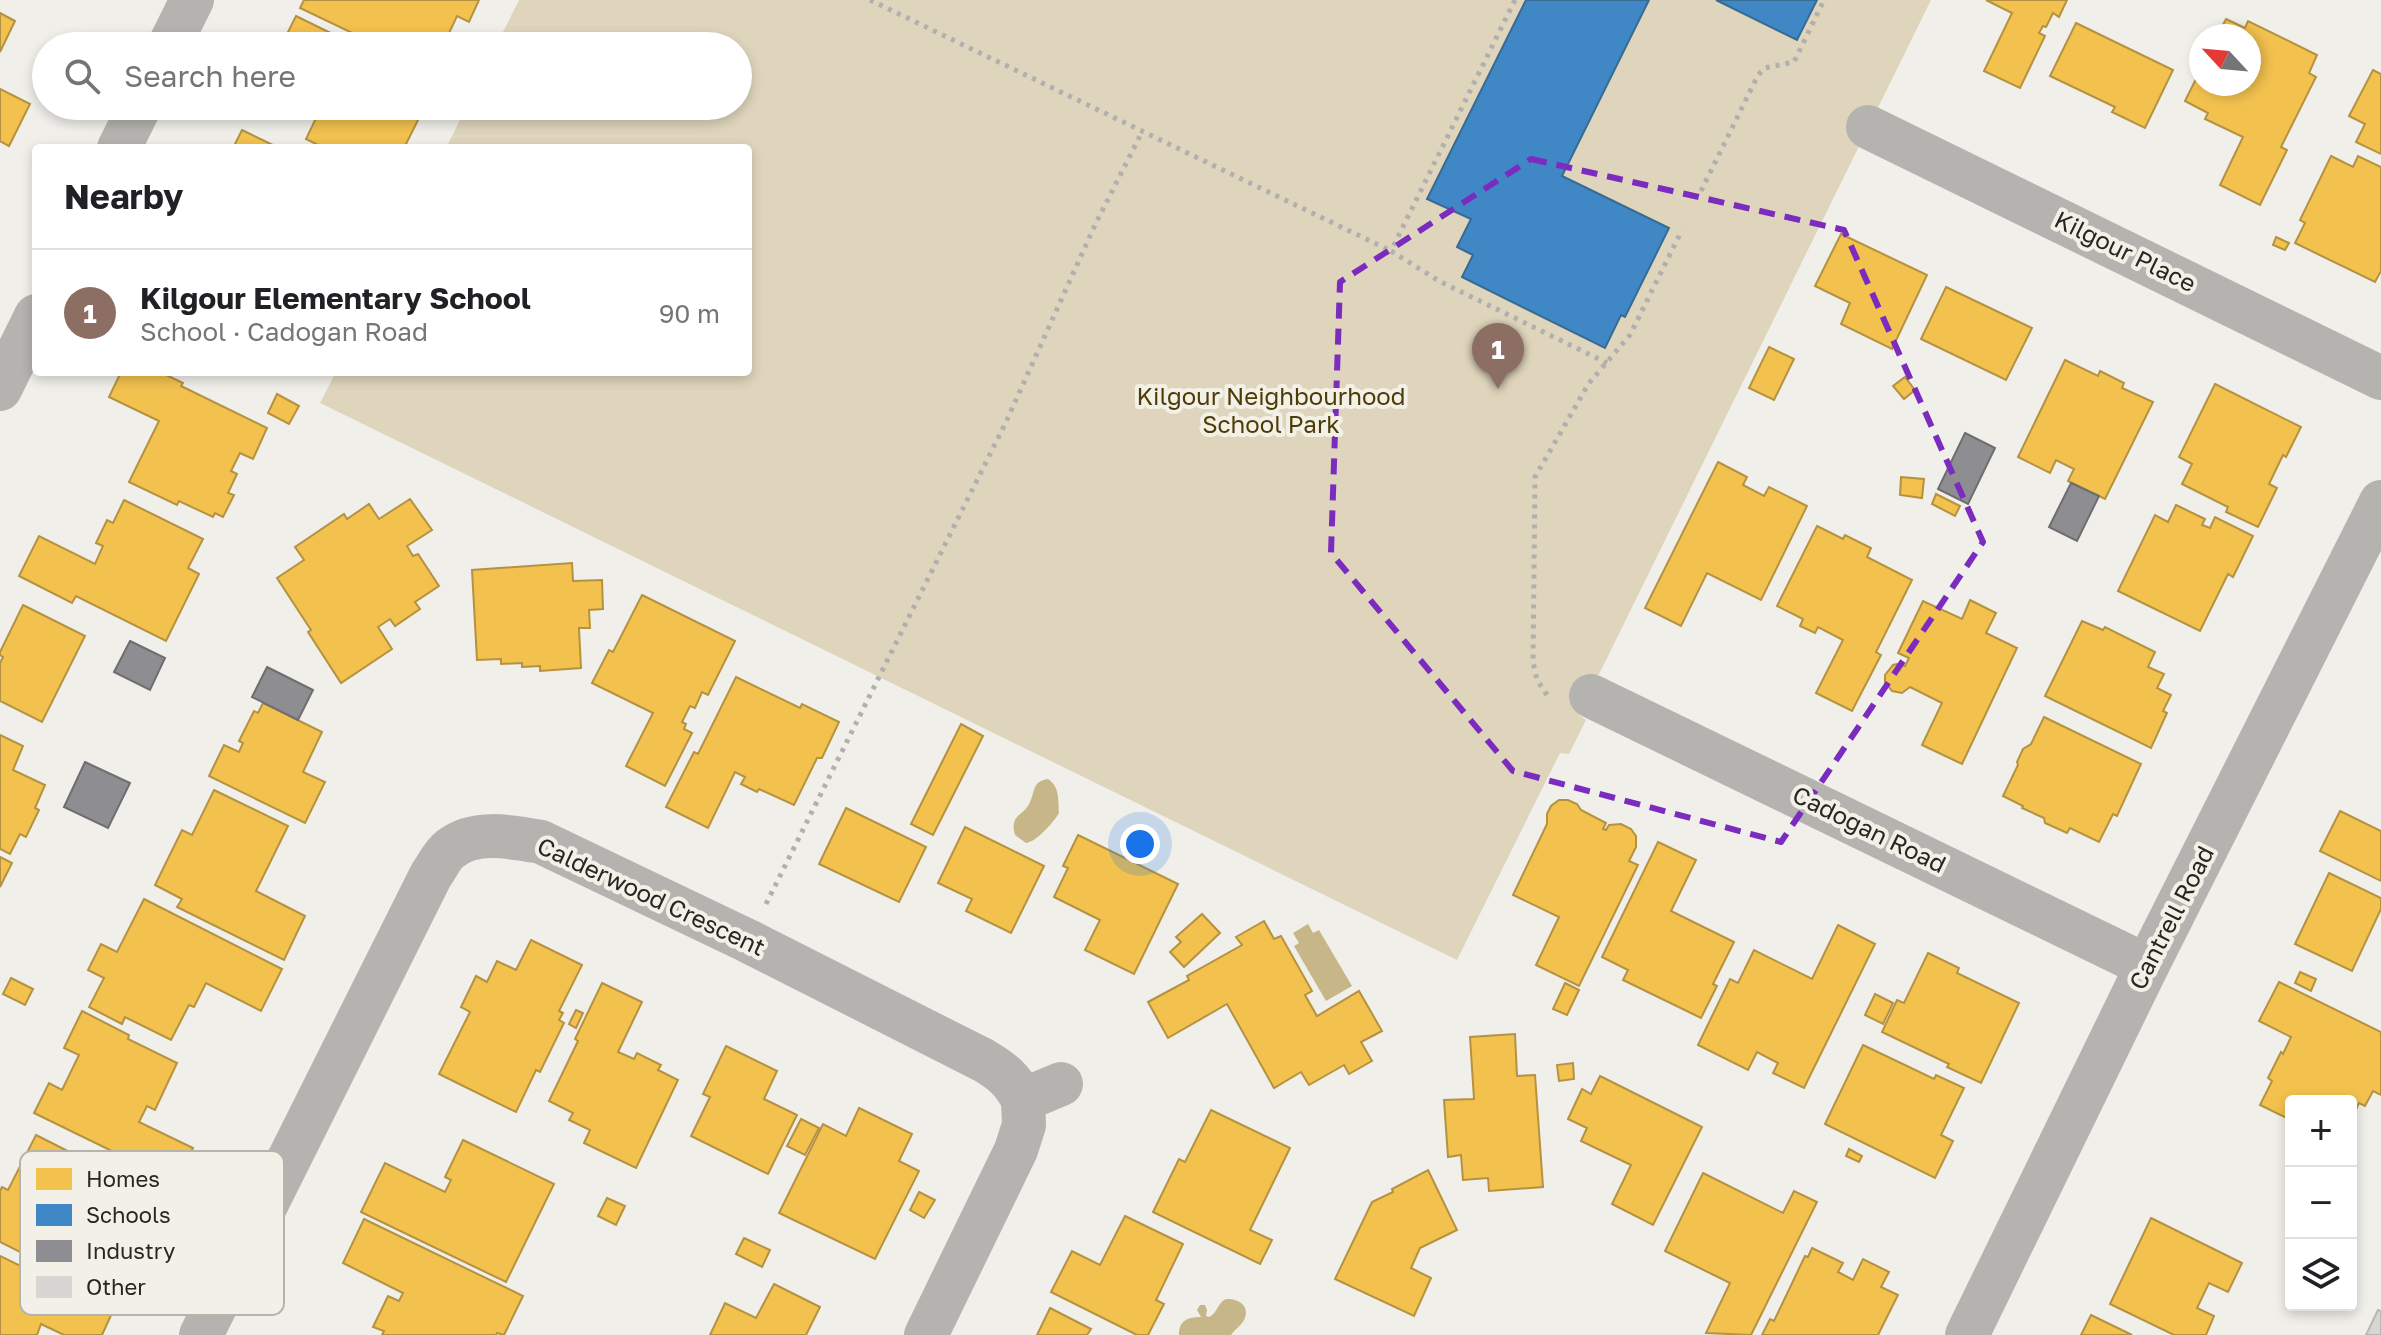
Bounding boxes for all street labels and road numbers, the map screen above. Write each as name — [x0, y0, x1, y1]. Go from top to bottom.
street label: Kilgour Place — [2050, 204, 2201, 297]
street label: Cadogan Road — [1788, 779, 1951, 878]
street label: Calderwood Crescent — [533, 830, 770, 961]
street label: Cantrell Road — [2122, 841, 2219, 994]

